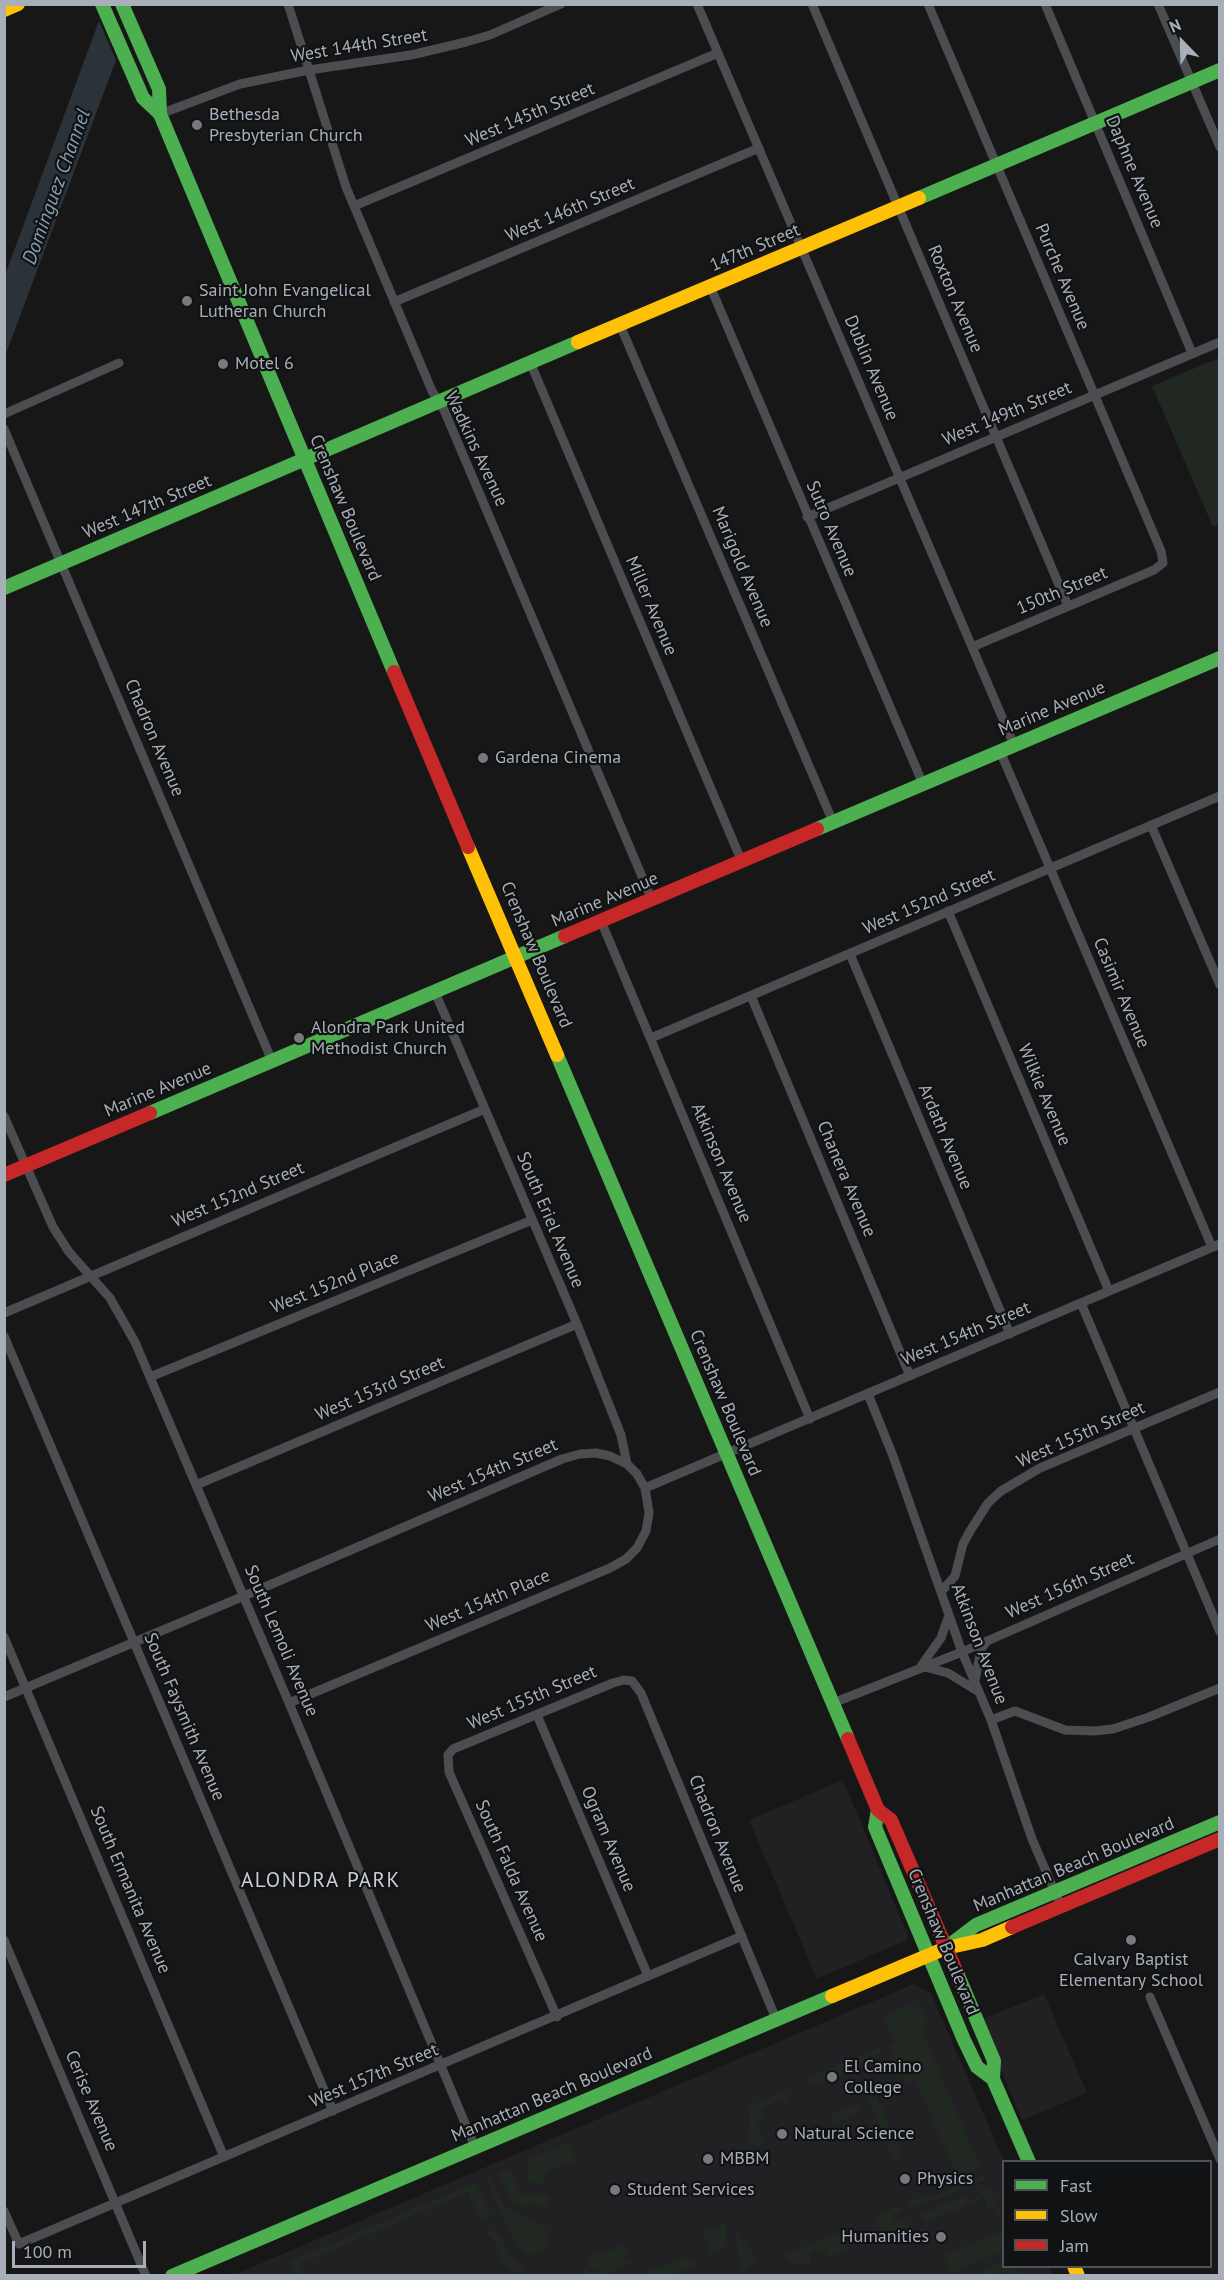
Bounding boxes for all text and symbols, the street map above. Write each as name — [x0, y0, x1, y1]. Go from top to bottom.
north arrow — [1152, 12, 1212, 72]
text: N — [1166, 14, 1184, 37]
street label: West 144th Street — [289, 25, 429, 67]
street label: West 145th Street — [462, 78, 598, 152]
place label: Bethesda Presbyterian Church — [209, 104, 363, 146]
water label: Dominguez Channel — [18, 106, 96, 268]
street label: Daphne Avenue — [1101, 112, 1167, 232]
marker: Bethesda Presbyterian Church — [190, 118, 204, 132]
street label: West 146th Street — [502, 173, 638, 247]
street label: 147th Street — [707, 219, 803, 277]
street label: Purche Avenue — [1030, 221, 1094, 333]
street label: Roxton Avenue — [923, 242, 987, 356]
place label: Saint John Evangelical Lutheran Church — [199, 280, 371, 322]
marker: Saint John Evangelical Lutheran Church — [180, 294, 194, 308]
street label: Dublin Avenue — [839, 312, 903, 424]
place label: Motel 6 — [235, 353, 294, 375]
marker: Motel 6 — [216, 357, 230, 371]
street label: West 149th Street — [939, 377, 1075, 451]
street label: Wadkins Avenue — [440, 388, 512, 510]
street label: Crenshaw Boulevard — [304, 432, 386, 584]
street label: West 147th Street — [79, 470, 215, 544]
street label: Sutro Avenue — [801, 478, 861, 580]
street label: Marigold Avenue — [707, 503, 777, 631]
street label: Miller Avenue — [620, 553, 682, 659]
street label: 150th Street — [1014, 562, 1110, 620]
street label: Chadron Avenue — [120, 676, 188, 800]
street label: Marine Avenue — [995, 677, 1109, 741]
place label: Gardena Cinema — [495, 747, 621, 769]
marker: Gardena Cinema — [476, 751, 490, 765]
street label: West 152nd Street — [860, 864, 998, 940]
street label: Marine Avenue — [548, 868, 662, 932]
street label: Crenshaw Boulevard — [495, 879, 577, 1031]
street label: Casimir Avenue — [1088, 935, 1154, 1051]
place label: Alondra Park United Methodist Church — [311, 1017, 465, 1060]
marker: Alondra Park United Methodist Church — [292, 1031, 306, 1045]
street label: Wilkie Avenue — [1013, 1041, 1075, 1149]
street label: Marine Avenue — [101, 1058, 215, 1122]
street label: Ardath Avenue — [913, 1081, 977, 1193]
street label: Atkinson Avenue — [686, 1100, 756, 1226]
street label: Chanera Avenue — [812, 1118, 880, 1240]
street label: South Eriel Avenue — [512, 1149, 588, 1291]
street label: West 152nd Street — [169, 1157, 307, 1233]
street label: West 152nd Place — [268, 1247, 402, 1319]
street label: West 154th Street — [898, 1297, 1034, 1371]
street label: Crenshaw Boulevard — [684, 1327, 766, 1479]
street label: West 153rd Street — [312, 1352, 448, 1426]
street label: West 155th Street — [1014, 1397, 1148, 1473]
street label: West 154th Street — [425, 1434, 561, 1508]
street label: West 156th Street — [1003, 1548, 1137, 1624]
street label: South Lemoli Avenue — [239, 1562, 323, 1720]
street label: West 154th Place — [423, 1565, 553, 1637]
street label: Atkinson Avenue — [946, 1580, 1012, 1708]
street label: South Faysmith Avenue — [139, 1630, 229, 1804]
street label: West 155th Street — [464, 1661, 600, 1735]
street label: Chadron Avenue — [684, 1772, 750, 1896]
street label: Ogram Avenue — [576, 1783, 640, 1895]
street label: South Falda Avenue — [470, 1797, 552, 1945]
street label: South Ermanita Avenue — [85, 1803, 175, 1977]
street label: Manhattan Beach Boulevard — [970, 1813, 1178, 1917]
street label: Crenshaw Boulevard — [902, 1866, 984, 2018]
district label: ALONDRA PARK — [241, 1868, 401, 1894]
marker: Calvary Baptist Elementary School — [1124, 1933, 1138, 1947]
place label: Calvary Baptist Elementary School — [1059, 1949, 1203, 1992]
street label: West 157th Street — [306, 2039, 442, 2113]
street label: Manhattan Beach Boulevard — [448, 2043, 656, 2147]
street label: Cerise Avenue — [60, 2047, 122, 2155]
place label: El Camino College — [844, 2056, 922, 2098]
marker: El Camino College — [825, 2070, 839, 2084]
place label: Natural Science — [794, 2123, 914, 2145]
marker: Natural Science — [775, 2127, 789, 2141]
place label: MBBM — [720, 2148, 769, 2170]
marker: MBBM — [701, 2152, 715, 2166]
legend — [1002, 2160, 1212, 2268]
place label: Physics — [917, 2168, 973, 2190]
marker: Physics — [898, 2172, 912, 2186]
text: Fast — [1060, 2174, 1092, 2197]
place label: Student Services — [627, 2179, 755, 2201]
marker: Student Services — [608, 2183, 622, 2197]
text: Slow — [1060, 2204, 1098, 2227]
place label: Humanities — [841, 2226, 929, 2248]
scale bar — [15, 2229, 148, 2267]
marker: Humanities — [934, 2230, 948, 2244]
text: Jam — [1060, 2234, 1089, 2257]
text: 100 m — [23, 2240, 72, 2263]

